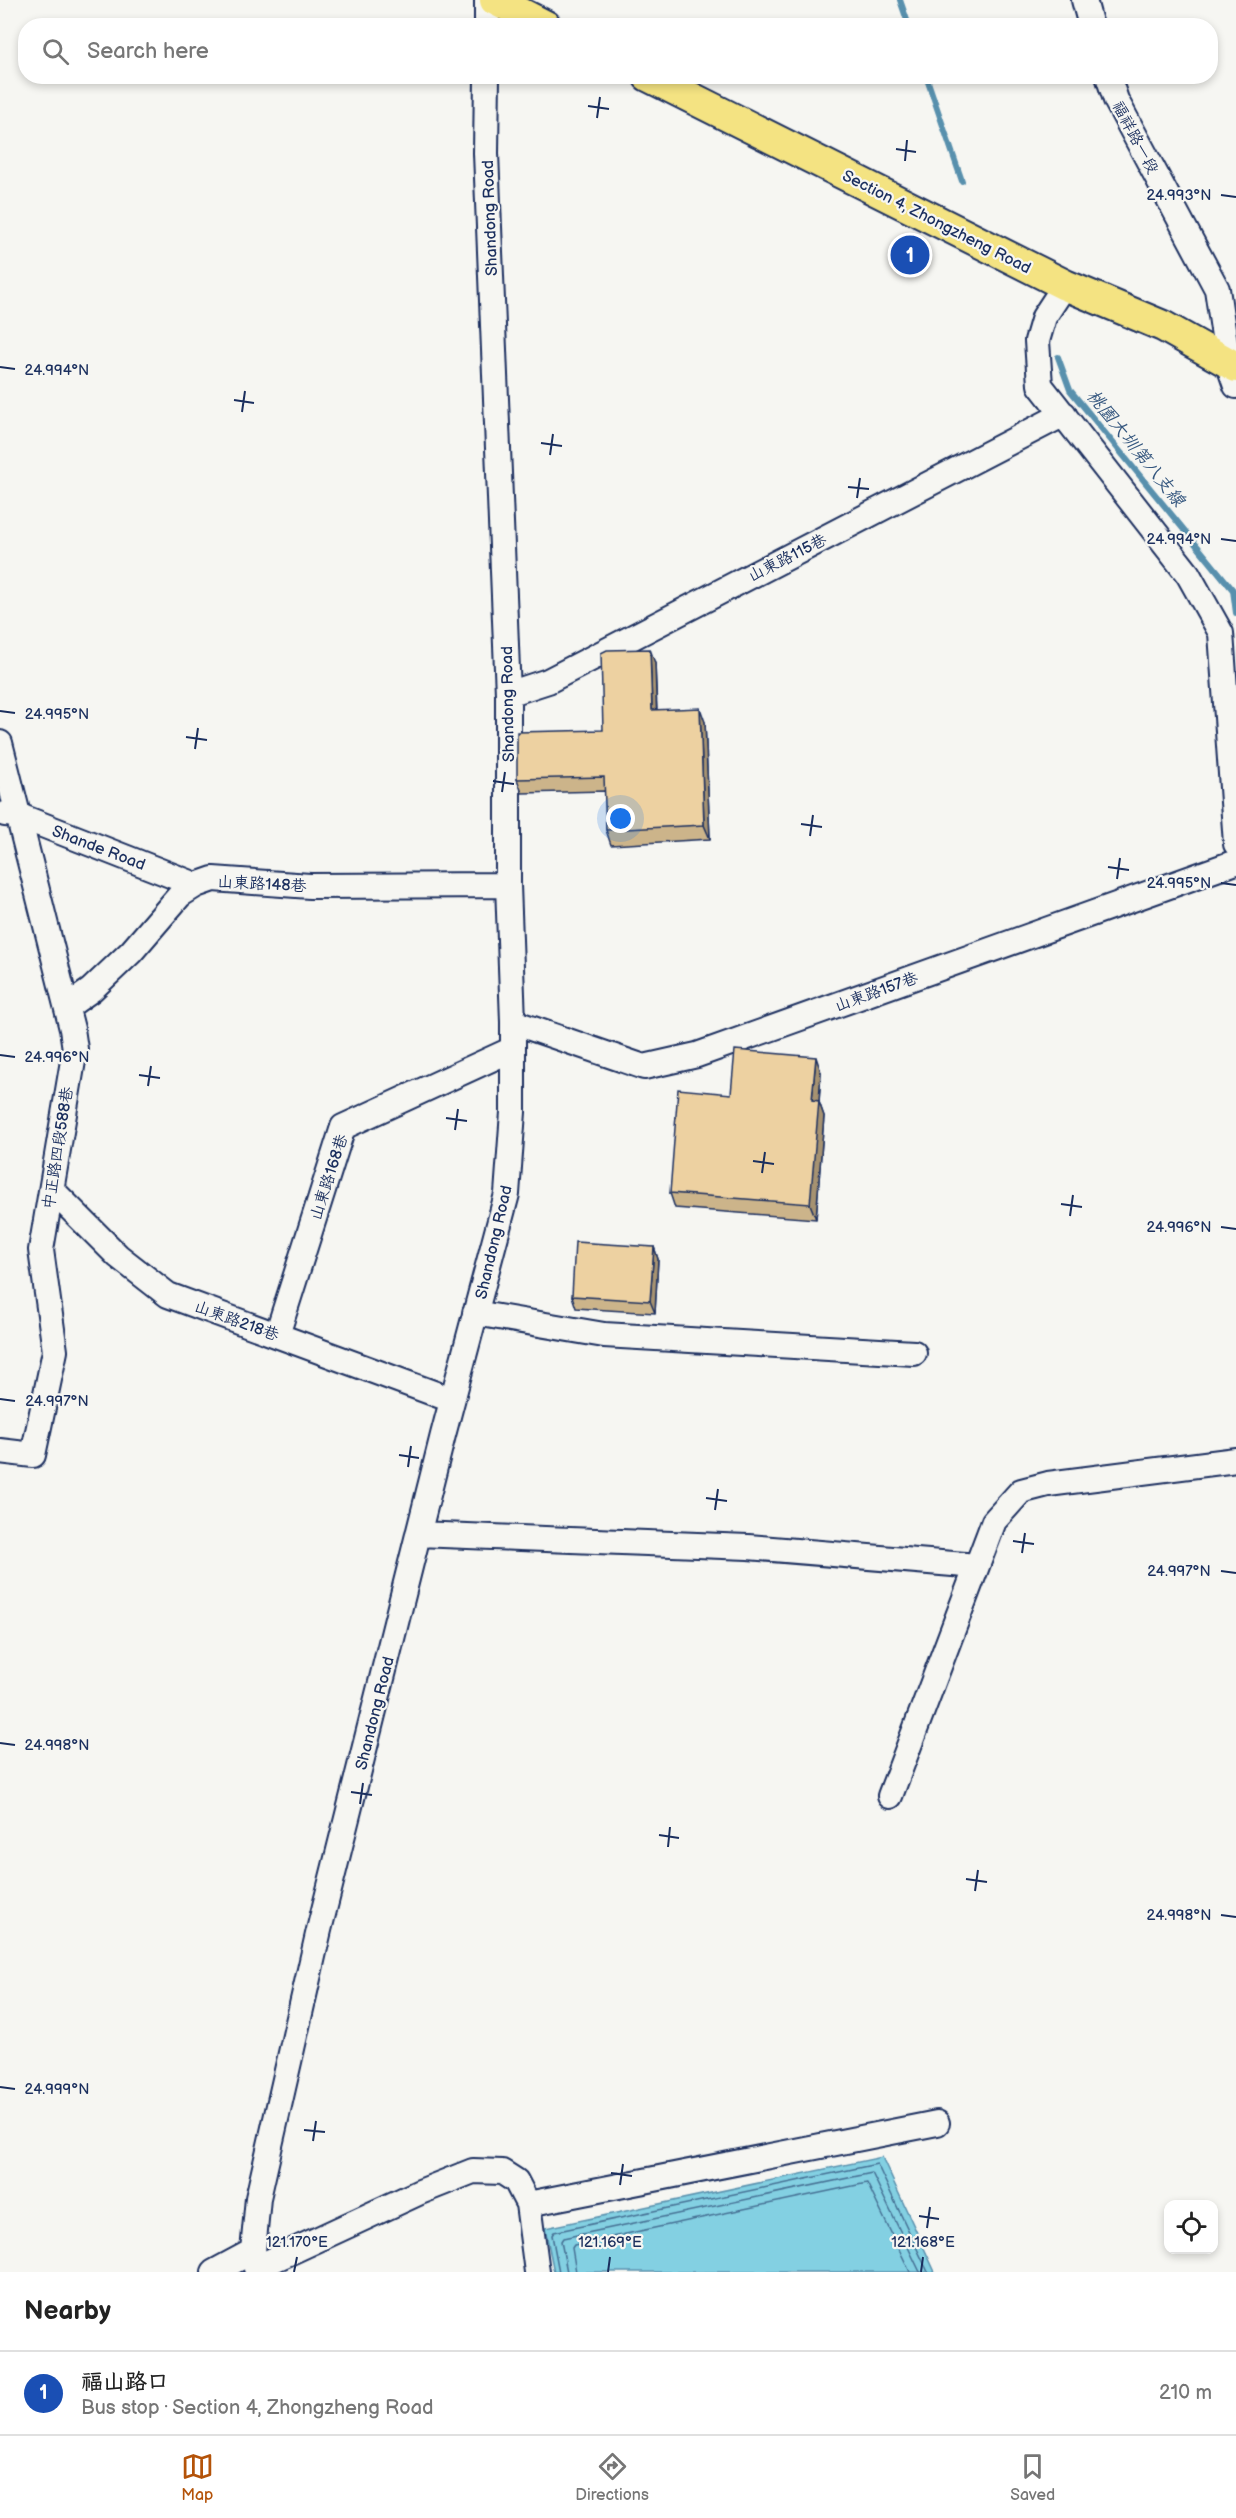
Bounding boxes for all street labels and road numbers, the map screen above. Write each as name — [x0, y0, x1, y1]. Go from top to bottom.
street label: 福祥路一段 — [1108, 98, 1162, 177]
street label: Shandong Road — [479, 160, 502, 276]
street label: Section 4, Zhongzheng Road — [839, 166, 1034, 278]
street label: 山東路115巷 — [745, 530, 830, 586]
street label: Shandong Road — [498, 646, 519, 762]
street label: Shande Road — [49, 822, 148, 875]
street label: 山東路148巷 — [217, 873, 307, 896]
street label: 山東路157巷 — [832, 969, 921, 1016]
street label: 中正路四段588巷 — [39, 1086, 78, 1211]
street label: 山東路168巷 — [307, 1132, 352, 1223]
street label: Shandong Road — [472, 1184, 517, 1301]
street label: 山東路218巷 — [192, 1297, 281, 1346]
street label: Shandong Road — [352, 1655, 399, 1772]

